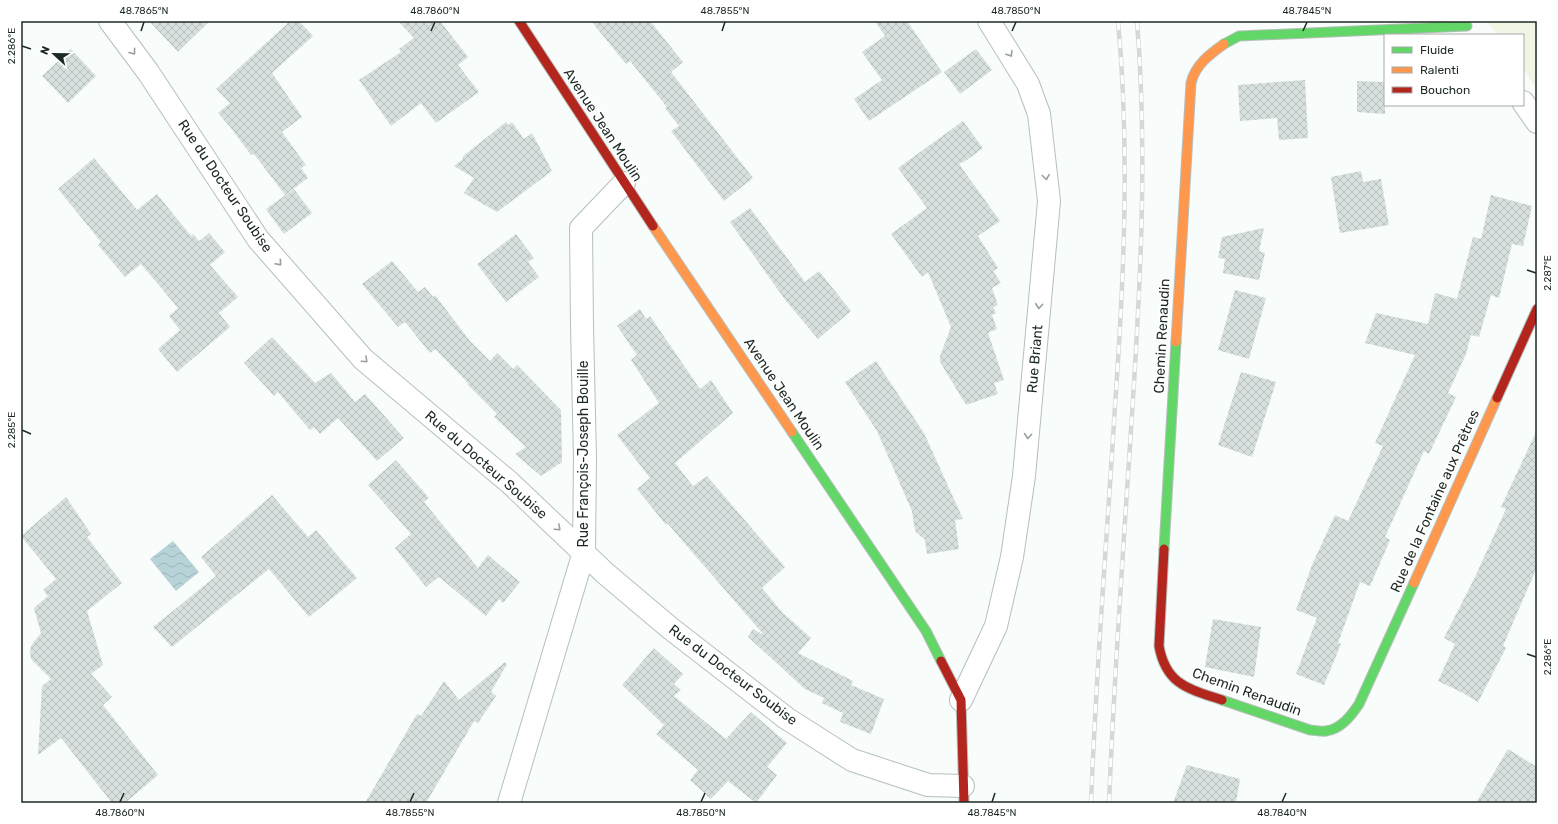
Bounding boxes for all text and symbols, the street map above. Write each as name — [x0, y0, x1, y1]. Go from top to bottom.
text: 48.7865°N — [120, 5, 169, 17]
text: 48.7860°N — [410, 5, 460, 17]
text: 48.7855°N — [701, 5, 749, 17]
text: 48.7850°N — [991, 5, 1041, 17]
text: 48.7845°N — [1282, 5, 1332, 17]
text: 2.286°E — [6, 28, 18, 64]
north arrow — [34, 34, 74, 74]
legend — [1384, 34, 1524, 106]
text: Fluide — [1420, 43, 1454, 57]
text: N — [38, 44, 53, 57]
one-way arrow — [128, 48, 135, 55]
one-way arrow — [1006, 50, 1013, 57]
text: Ralenti — [1420, 63, 1459, 77]
street label: Avenue Jean Moulin — [560, 65, 646, 185]
text: Bouchon — [1420, 83, 1470, 97]
street label: Rue du Docteur Soubise — [174, 116, 276, 256]
one-way arrow — [1041, 174, 1050, 180]
text: 2.287°E — [1542, 255, 1554, 291]
one-way arrow — [274, 258, 281, 265]
street label: Chemin Renaudin — [1150, 278, 1174, 394]
one-way arrow — [1035, 303, 1044, 309]
street label: Rue Briant — [1024, 324, 1046, 394]
street label: Avenue Jean Moulin — [740, 335, 828, 453]
one-way arrow — [360, 355, 368, 363]
street label: Rue François-Joseph Bouille — [575, 360, 592, 548]
street label: Rue du Docteur Soubise — [421, 407, 551, 523]
street label: Rue de la Fontaine aux Prêtres — [1387, 407, 1483, 595]
text: 2.285°E — [6, 412, 18, 448]
one-way arrow — [1024, 433, 1033, 439]
one-way arrow — [553, 523, 561, 531]
street label: Rue du Docteur Soubise — [665, 621, 801, 729]
text: 2.286°E — [1542, 639, 1554, 675]
street label: Chemin Renaudin — [1190, 664, 1304, 720]
text: 48.7860°N — [95, 807, 145, 819]
text: 48.7855°N — [386, 807, 434, 819]
text: 48.7850°N — [676, 807, 726, 819]
text: 48.7845°N — [967, 807, 1017, 819]
text: 48.7840°N — [1257, 807, 1307, 819]

